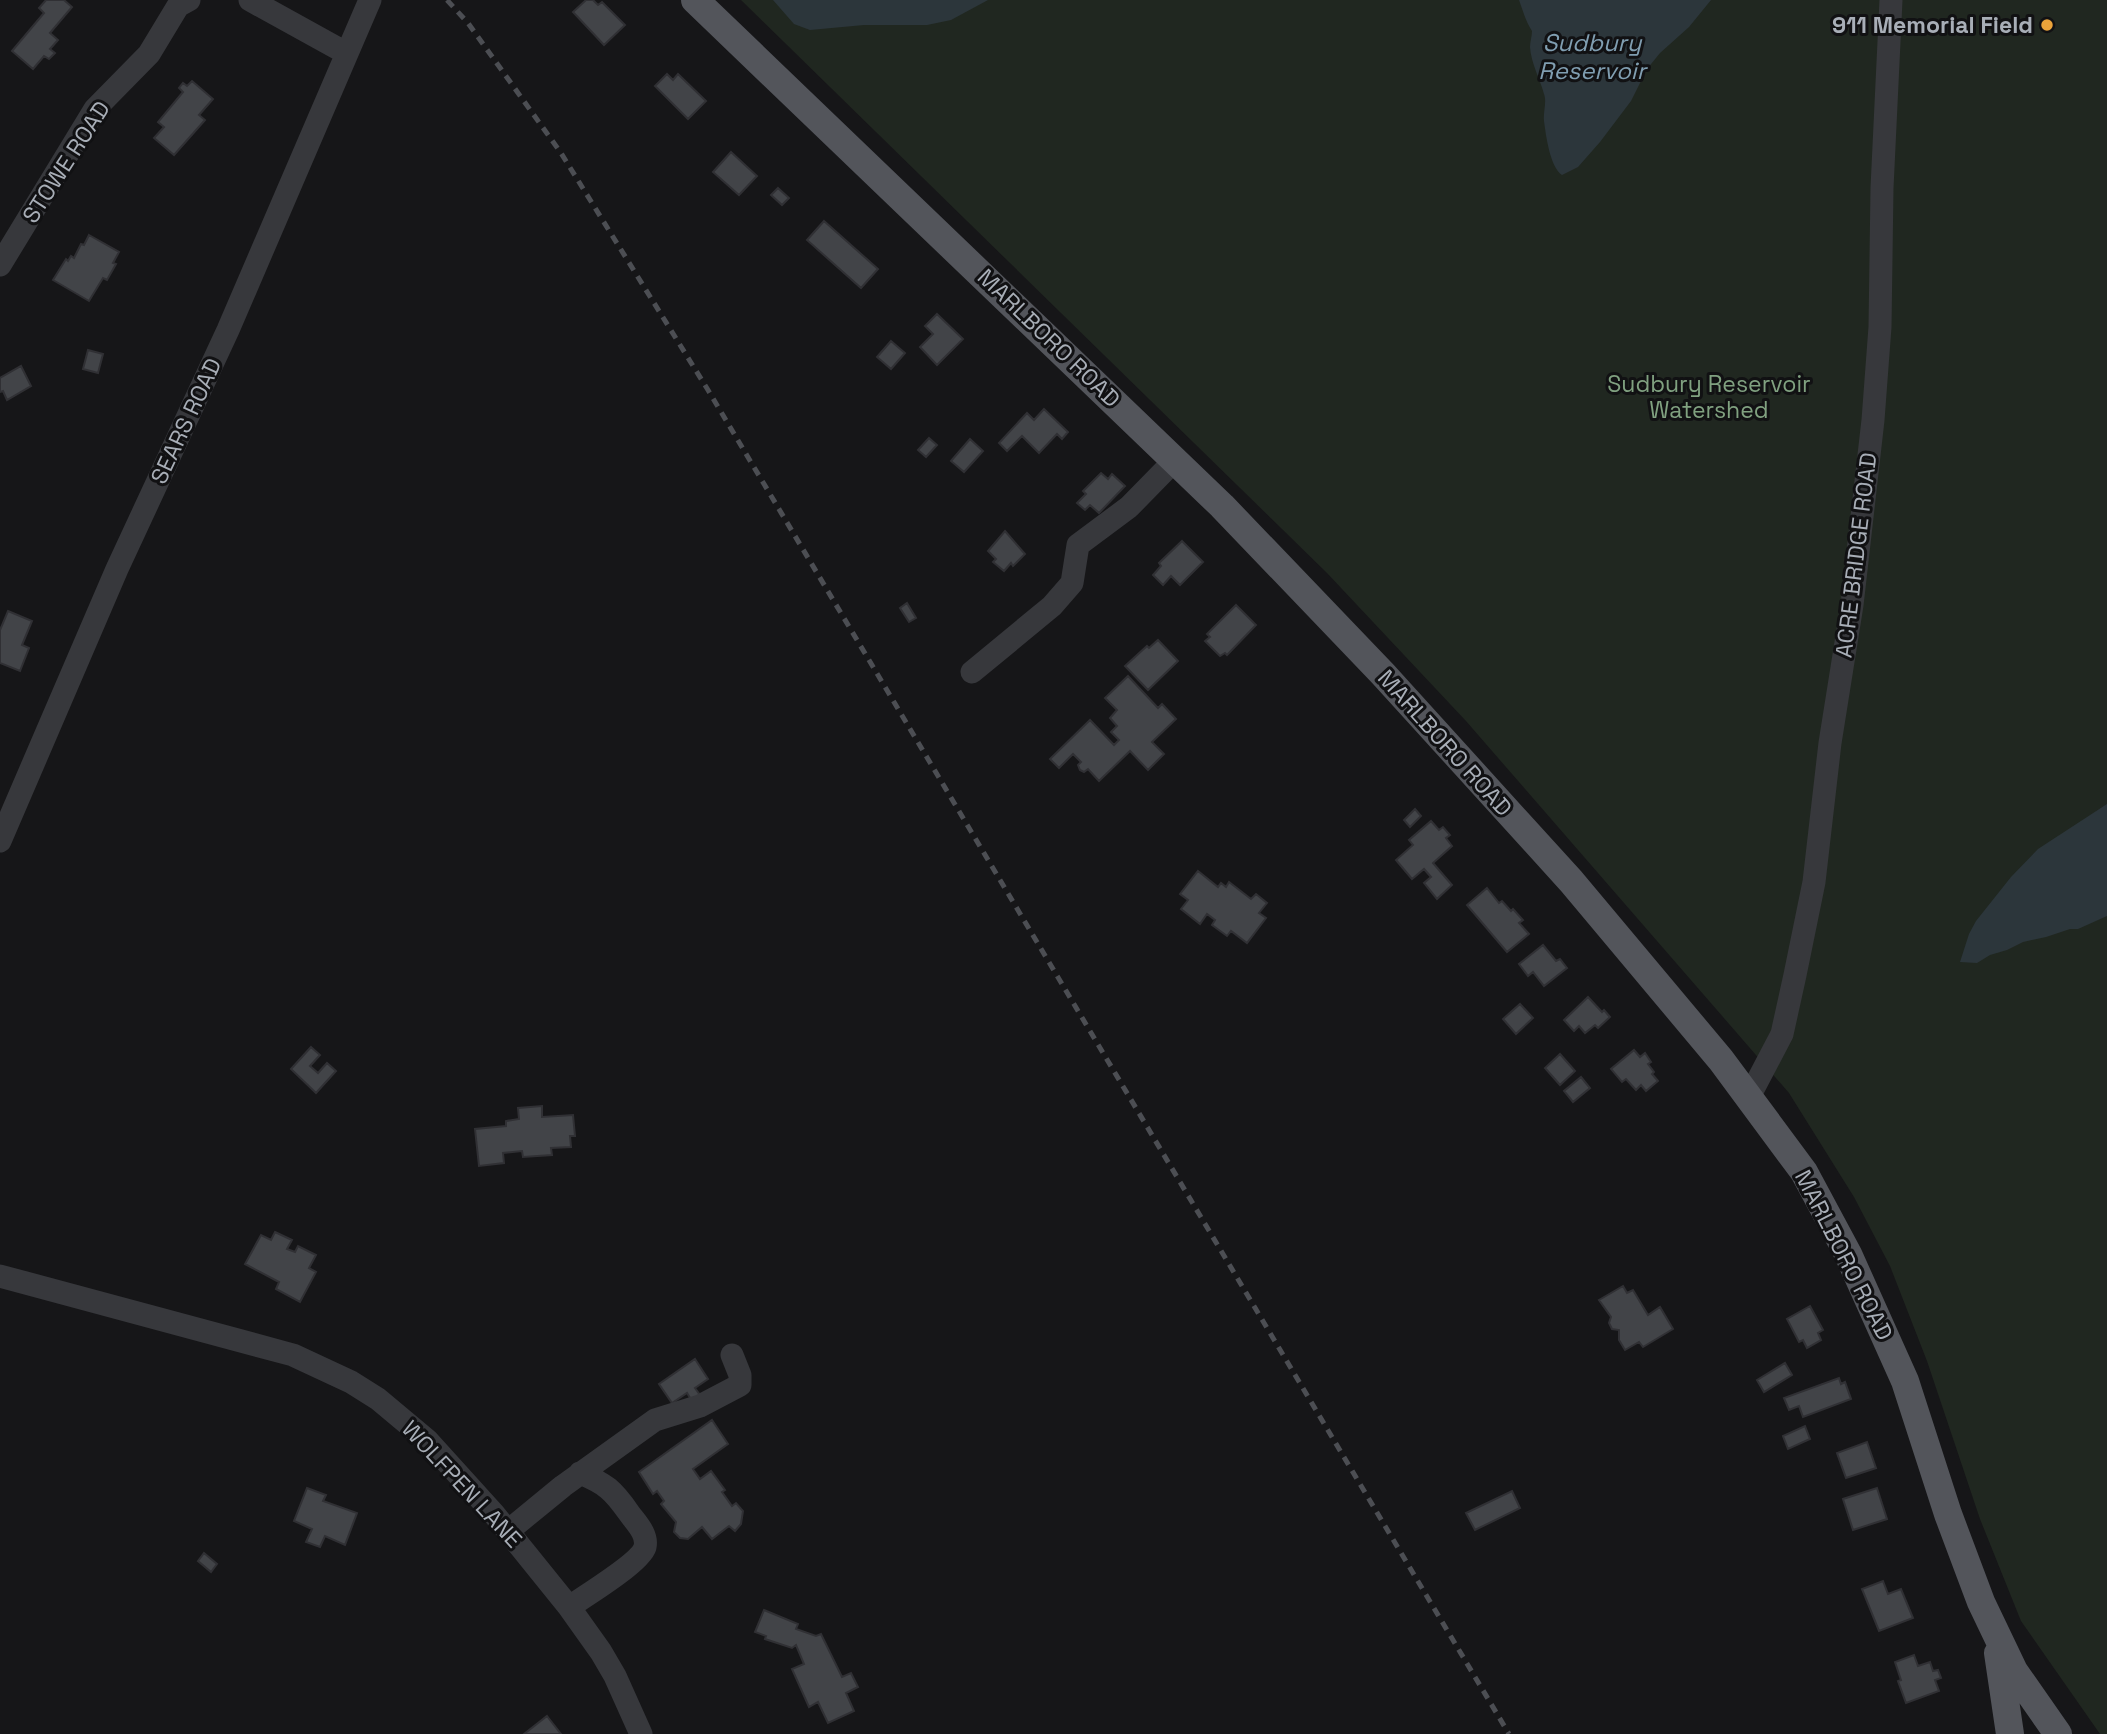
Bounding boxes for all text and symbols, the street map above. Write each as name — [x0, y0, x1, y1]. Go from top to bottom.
place label: 911 Memorial Field — [1832, 10, 2033, 40]
marker: 911 Memorial Field — [2039, 17, 2055, 33]
water label: Sudbury Reservoir — [1538, 27, 1649, 86]
street label: STOWE ROAD — [15, 95, 117, 229]
street label: MARLBORO ROAD — [971, 262, 1127, 414]
street label: SEARS ROAD — [144, 353, 228, 489]
park label: Sudbury Reservoir Watershed — [1607, 369, 1811, 425]
street label: ACRE BRIDGE ROAD — [1829, 451, 1883, 659]
street label: MARLBORO ROAD — [1371, 663, 1519, 823]
street label: MARLBORO ROAD — [1788, 1165, 1900, 1345]
street label: WOLFPEN LANE — [395, 1414, 529, 1554]

